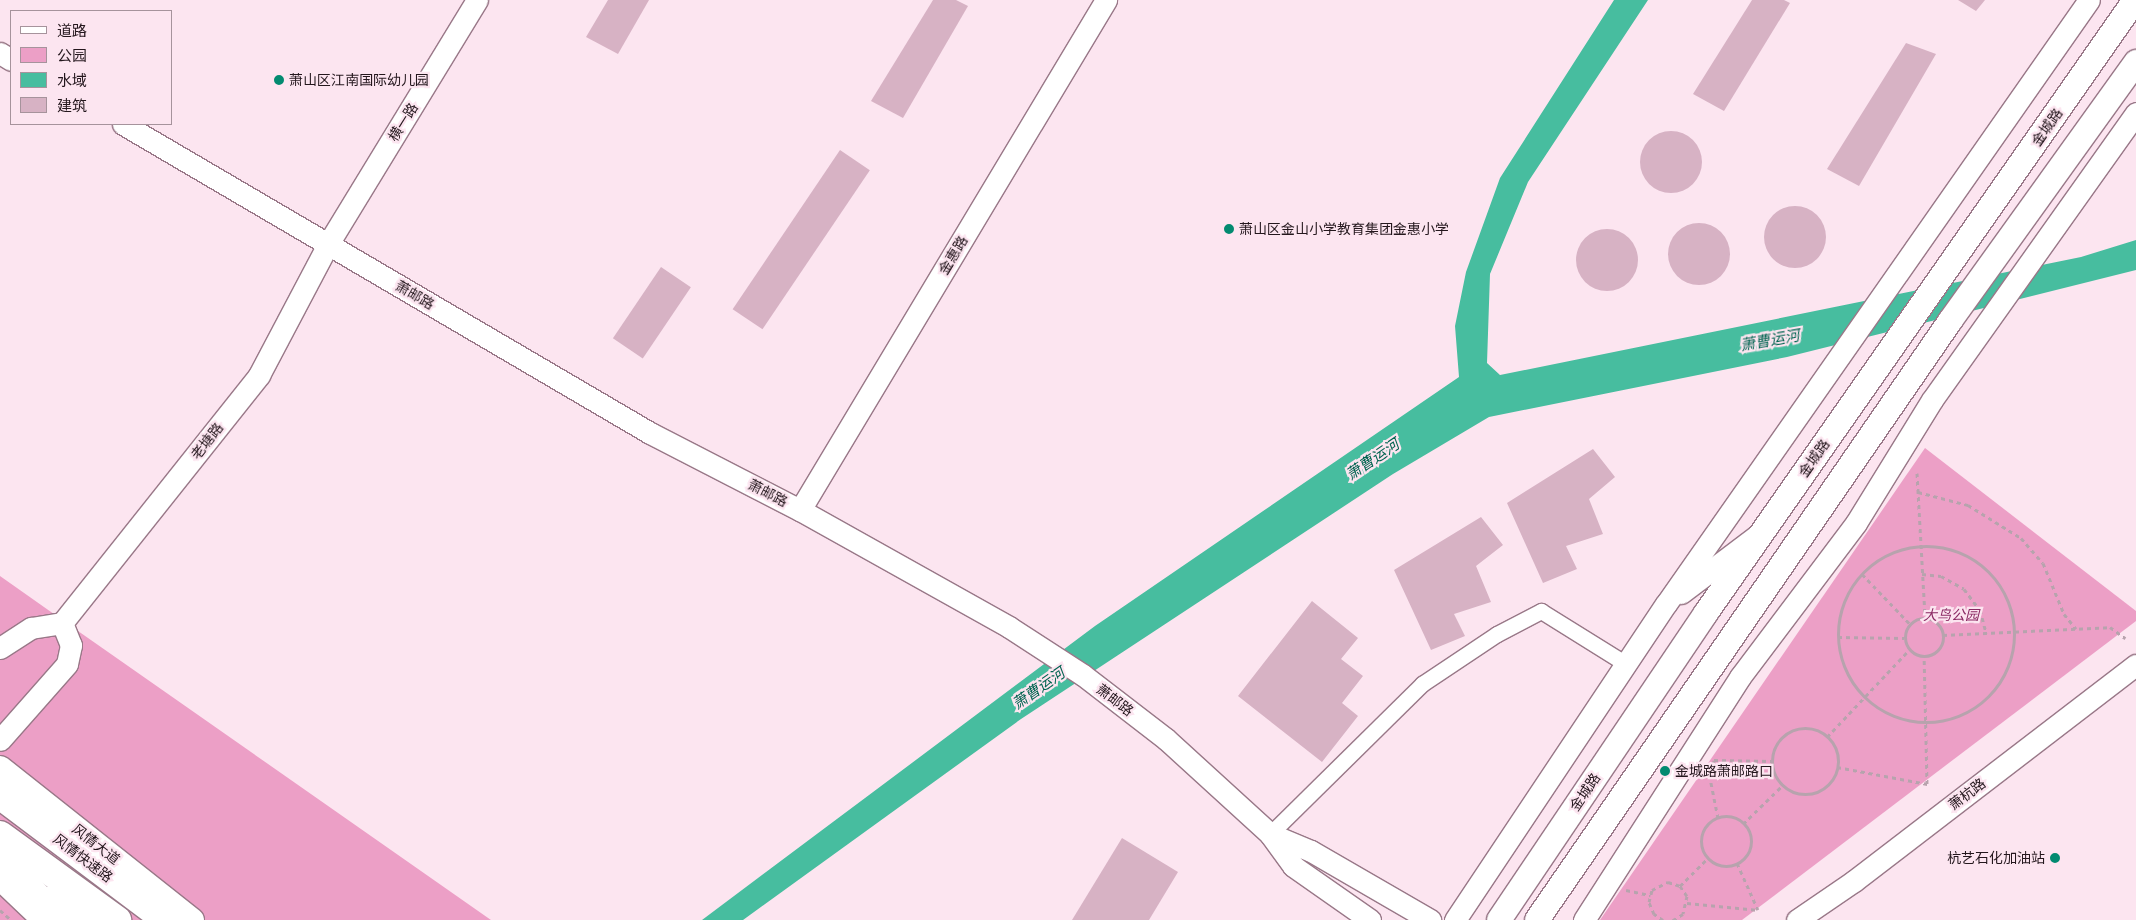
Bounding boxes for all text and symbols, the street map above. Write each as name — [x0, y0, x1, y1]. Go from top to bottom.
legend — [10, 10, 172, 125]
text: 道路 — [57, 23, 87, 39]
text: 公园 — [57, 48, 87, 64]
place label: 萧山区江南国际幼儿园 — [289, 72, 429, 88]
text: 水域 — [57, 73, 87, 89]
marker: 萧山区江南国际幼儿园 — [273, 74, 285, 86]
text: 建筑 — [57, 98, 87, 114]
street label: 横一路 — [385, 100, 421, 144]
street label: 金城路 — [2028, 105, 2066, 149]
place label: 萧山区金山小学教育集团金惠小学 — [1239, 221, 1449, 237]
marker: 萧山区金山小学教育集团金惠小学 — [1223, 223, 1235, 235]
street label: 金惠路 — [935, 233, 971, 277]
street label: 萧邮路 — [393, 277, 437, 313]
water label: 萧曹运河 — [1739, 327, 1801, 355]
street label: 老塘路 — [187, 419, 227, 463]
water label: 萧曹运河 — [1343, 436, 1403, 484]
street label: 金城路 — [1795, 436, 1833, 480]
street label: 萧邮路 — [745, 476, 791, 510]
park label: 大鸟公园 — [1923, 607, 1979, 623]
water label: 萧曹运河 — [1009, 664, 1069, 714]
street label: 萧邮路 — [1093, 681, 1137, 719]
place label: 金城路萧邮路口 — [1675, 763, 1773, 779]
marker: 金城路萧邮路口 — [1659, 765, 1671, 777]
street label: 金城路 — [1566, 770, 1604, 814]
street label: 萧杭路 — [1945, 775, 1989, 813]
street label: 风情大道 — [69, 820, 123, 868]
street label: 风情快速路 — [50, 830, 116, 886]
place label: 杭艺石化加油站 — [1947, 850, 2045, 866]
marker: 杭艺石化加油站 — [2049, 852, 2061, 864]

